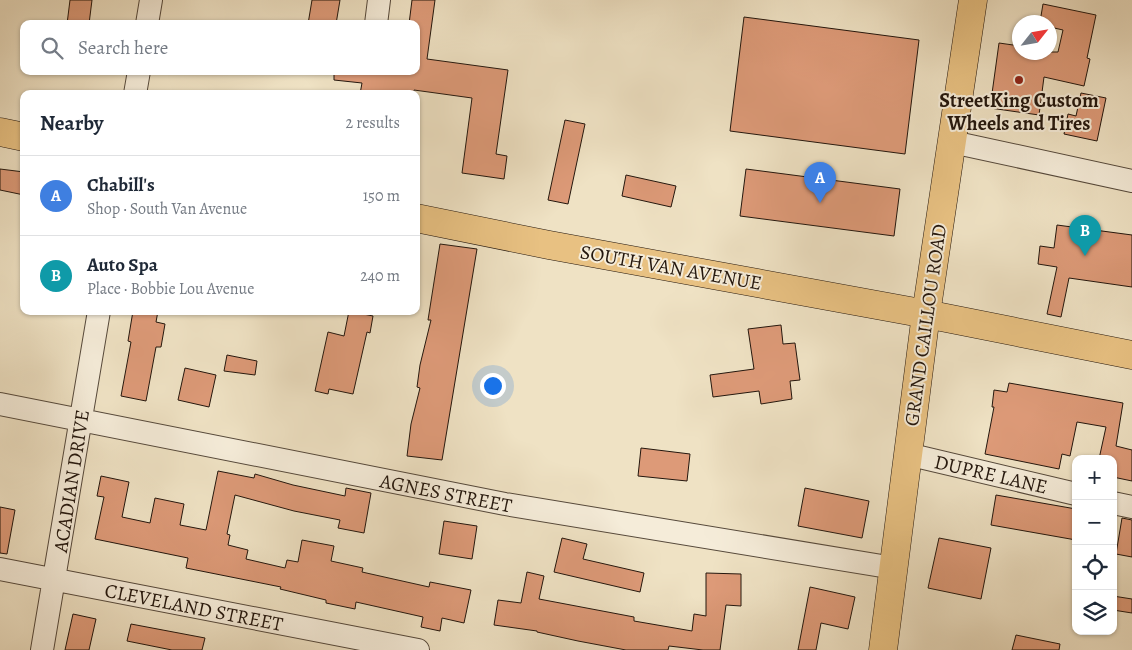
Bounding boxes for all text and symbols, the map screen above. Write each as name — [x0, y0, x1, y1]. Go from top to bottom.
north arrow — [1012, 15, 1057, 60]
search box — [20, 20, 420, 75]
icon: search — [38, 34, 66, 62]
text: Search here — [78, 35, 168, 61]
marker: StreetKing Custom Wheels and Tires — [1013, 74, 1025, 86]
place label: StreetKing Custom Wheels and Tires — [939, 87, 1099, 137]
text: Nearby — [40, 109, 103, 137]
text: 2 results — [345, 112, 400, 134]
pin: A — [804, 162, 836, 203]
text: Chabill's — [87, 172, 155, 198]
text: A — [51, 185, 61, 207]
text: 150 m — [363, 185, 400, 207]
text: Shop · South Van Avenue — [87, 198, 247, 220]
pin: B — [1069, 215, 1101, 256]
street label: GRAND CAILLOU ROAD — [898, 222, 953, 428]
street label: SOUTH VAN AVENUE — [578, 238, 764, 297]
text: Auto Spa — [87, 252, 158, 278]
text: B — [51, 265, 61, 287]
text: 240 m — [360, 265, 400, 287]
text: Place · Bobbie Lou Avenue — [87, 278, 254, 300]
your location — [480, 373, 506, 399]
street label: ACADIAN DRIVE — [47, 408, 96, 555]
street label: DUPRE LANE — [932, 448, 1050, 501]
map controls — [1072, 455, 1117, 635]
button: + — [1072, 455, 1117, 500]
street label: AGNES STREET — [377, 467, 514, 520]
button: − — [1072, 500, 1117, 545]
button: locate — [1072, 545, 1117, 590]
street label: CLEVELAND STREET — [102, 577, 285, 638]
button: layers — [1072, 590, 1117, 635]

